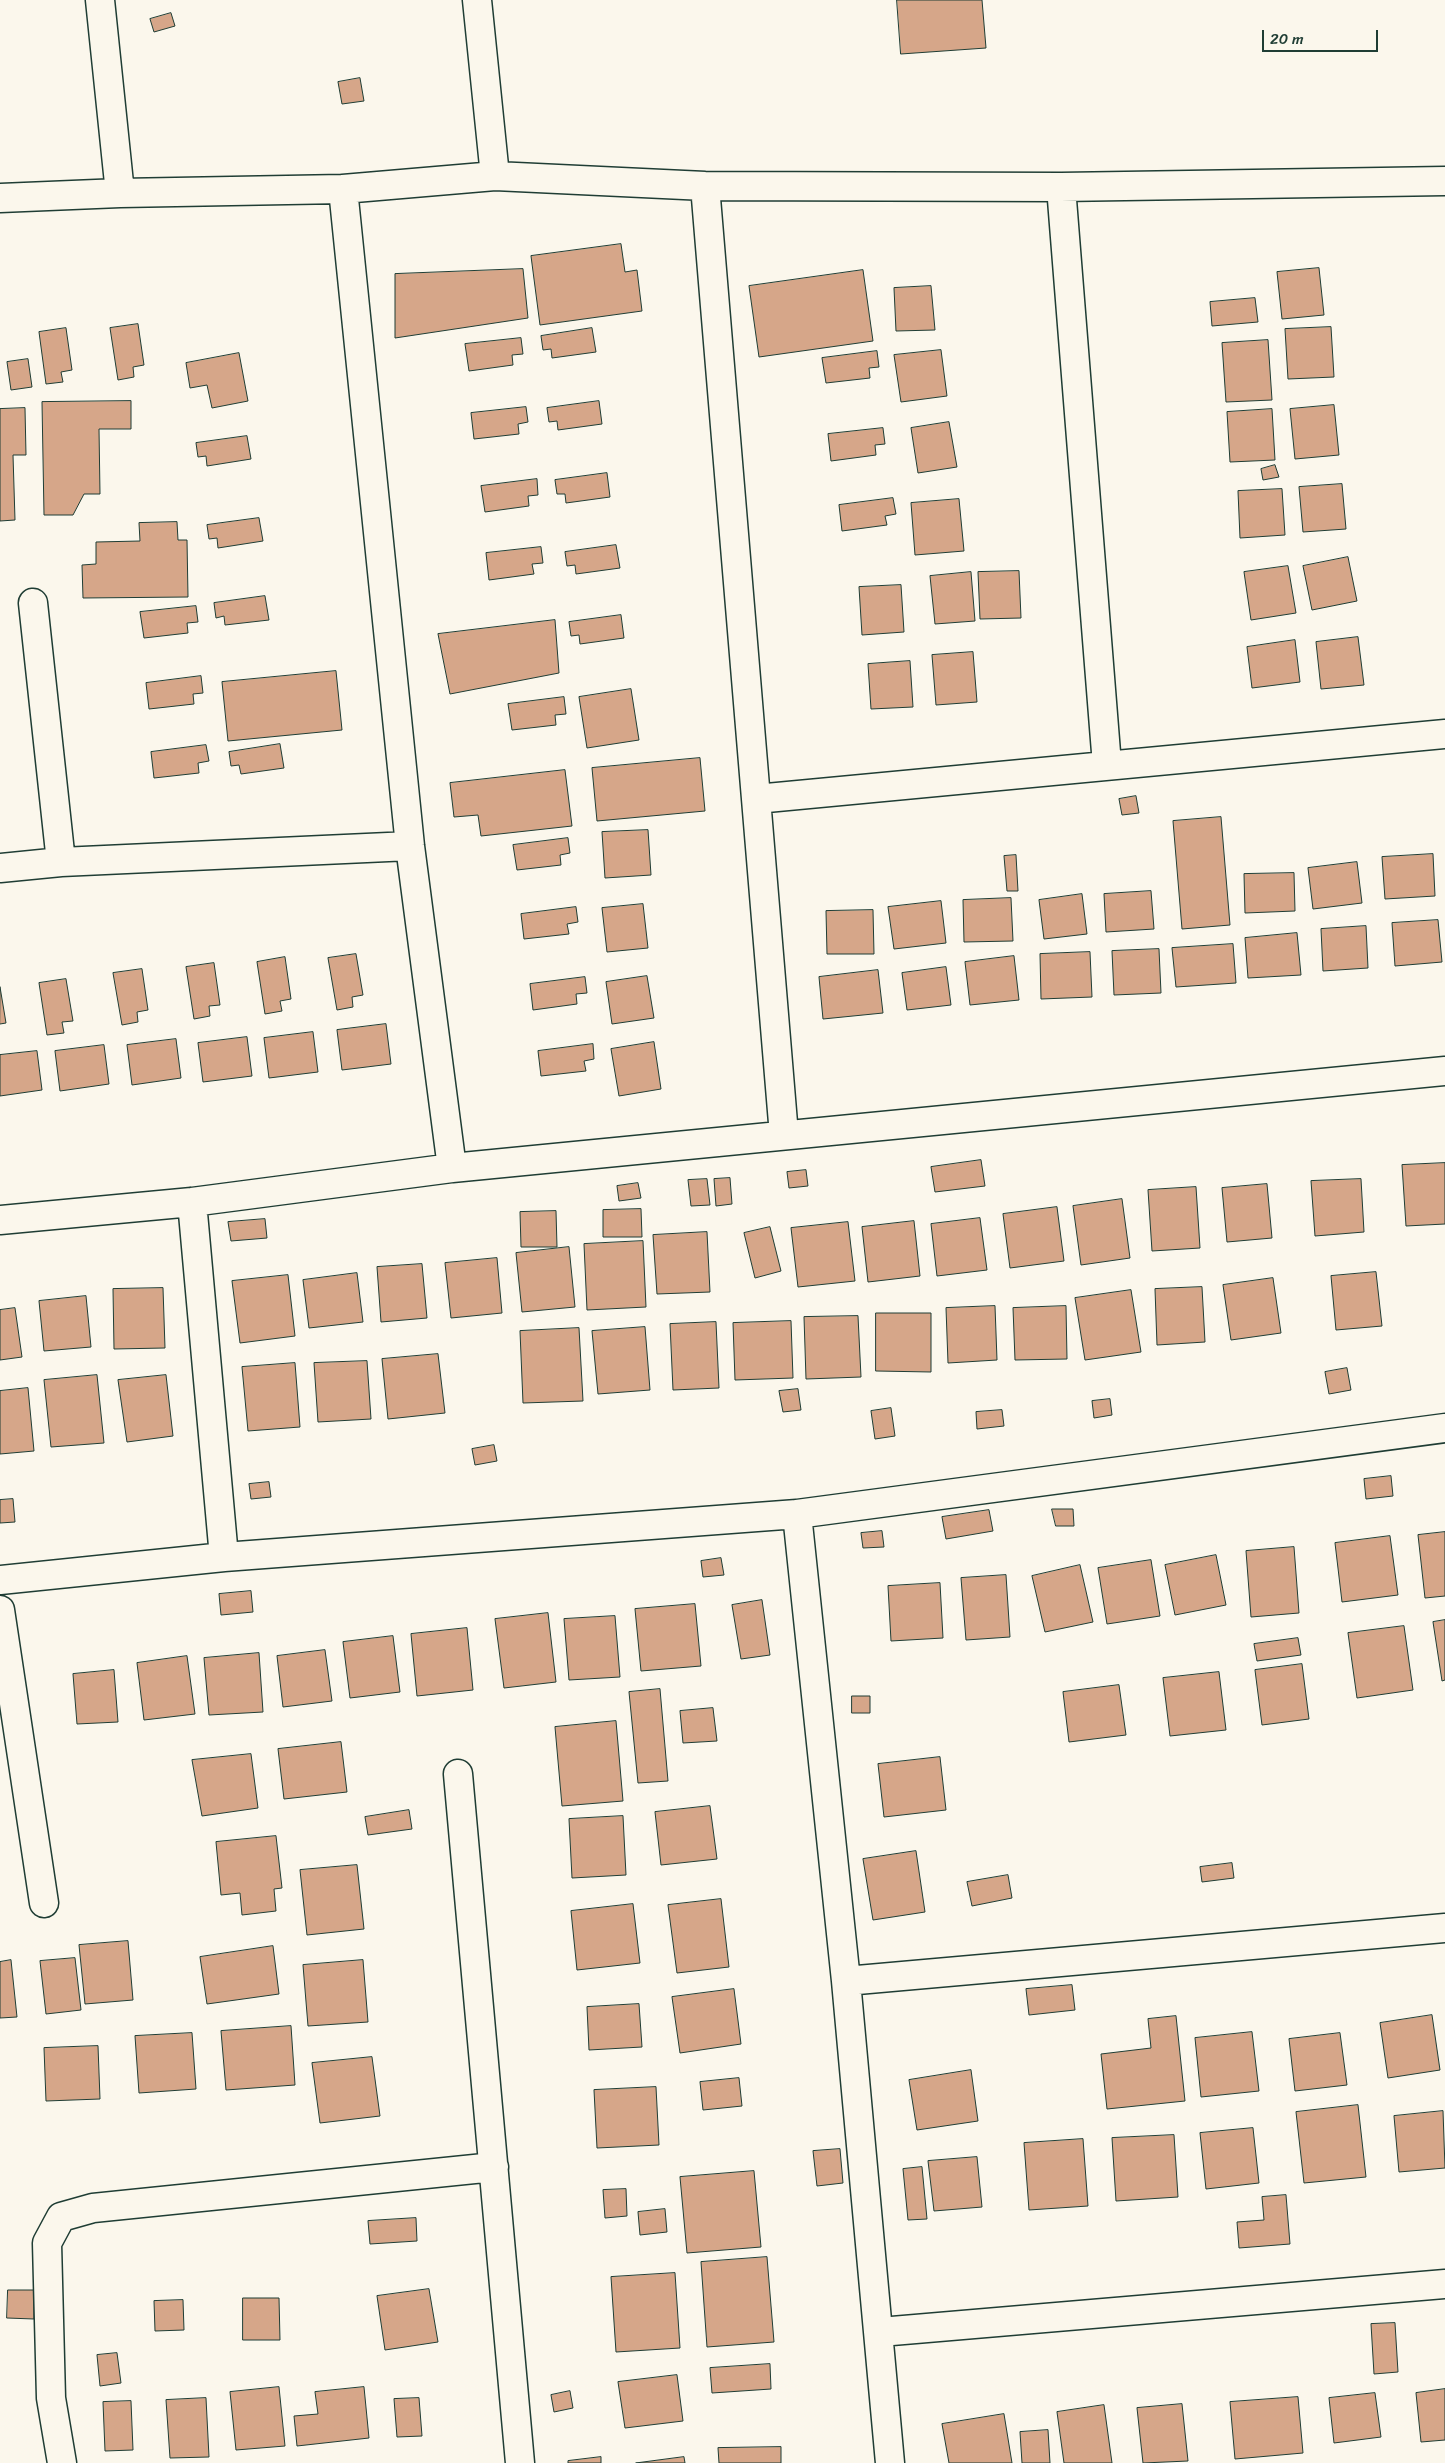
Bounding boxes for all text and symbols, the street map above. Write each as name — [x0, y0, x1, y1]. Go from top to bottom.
scale bar — [1265, 20, 1381, 52]
text: 20 m — [1270, 26, 1304, 52]

